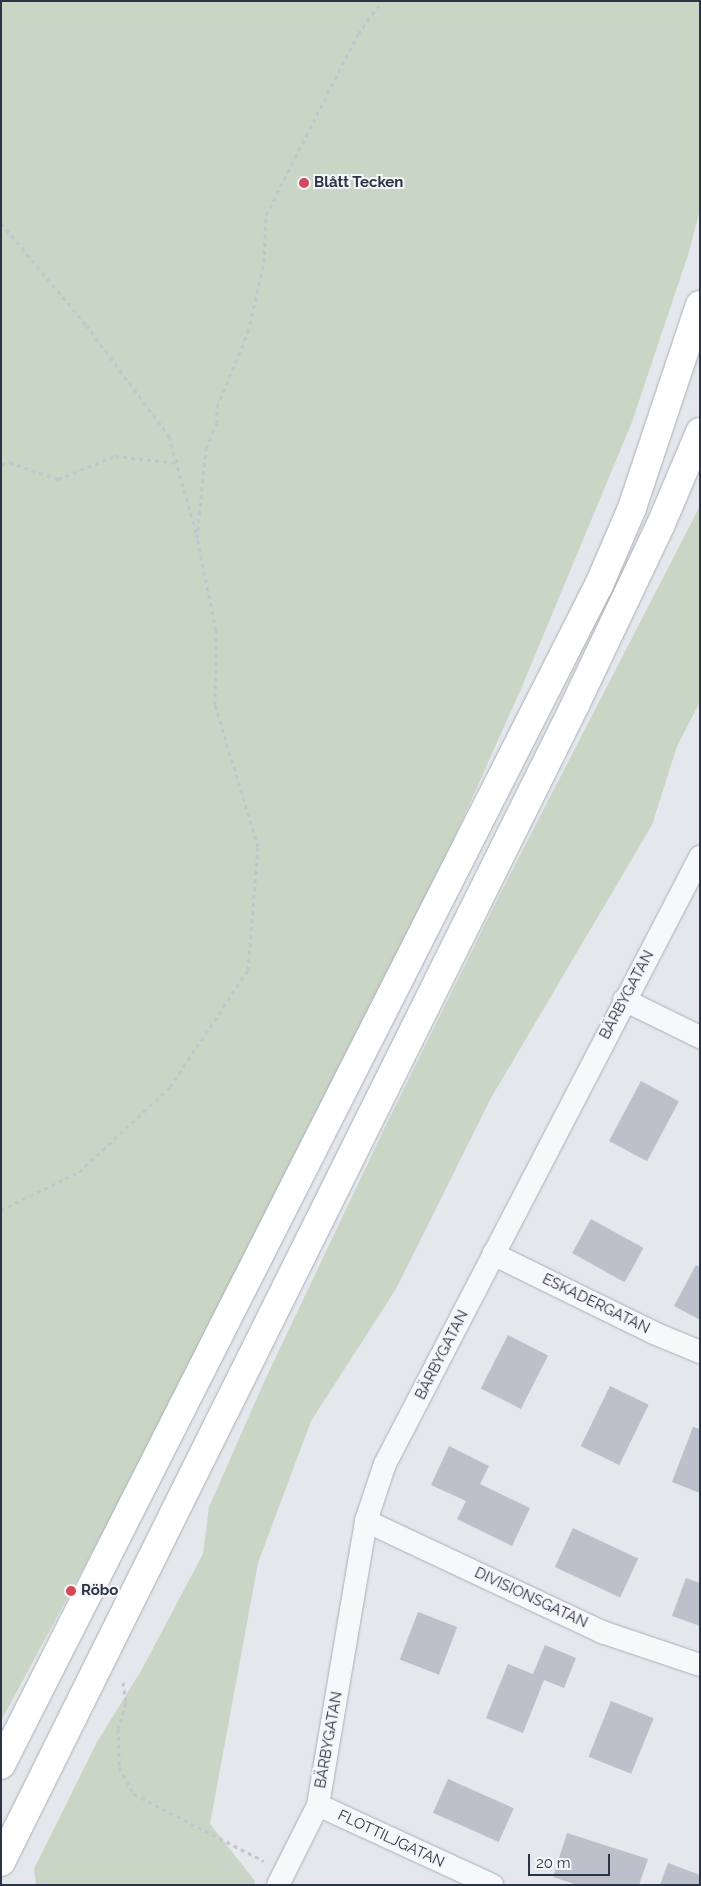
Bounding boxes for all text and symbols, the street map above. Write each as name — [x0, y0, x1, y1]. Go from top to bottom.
place label: Blått Tecken — [314, 174, 404, 192]
marker: Blått Tecken — [298, 177, 310, 189]
street label: BÄRBYGATAN — [596, 948, 658, 1042]
street label: ESKADERGATAN — [539, 1270, 653, 1338]
street label: BÄRBYGATAN — [412, 1307, 472, 1403]
street label: DIVISIONSGATAN — [472, 1564, 590, 1632]
place label: Röbo — [81, 1582, 118, 1600]
marker: Röbo — [65, 1585, 77, 1597]
street label: BÄRBYGATAN — [312, 1690, 346, 1790]
street label: FLOTTILJGATAN — [335, 1806, 447, 1872]
scale bar — [531, 1844, 614, 1876]
text: 20 m — [536, 1854, 571, 1872]

